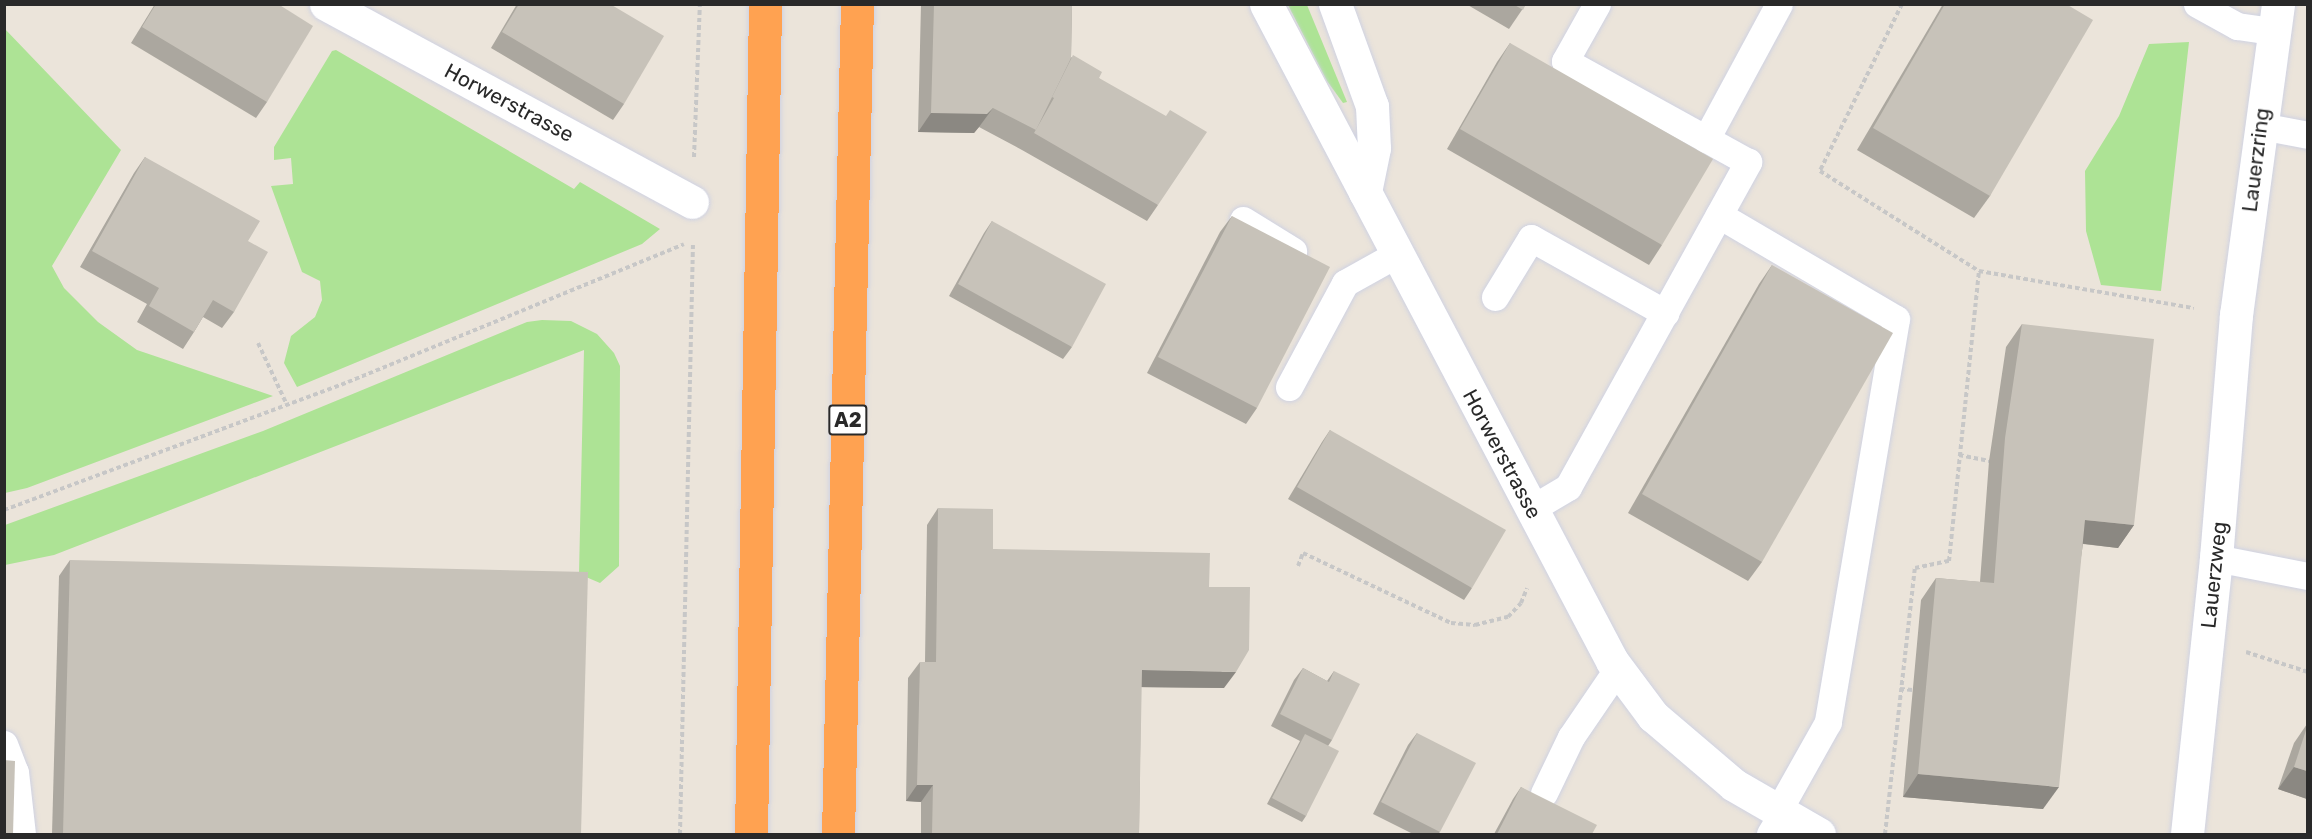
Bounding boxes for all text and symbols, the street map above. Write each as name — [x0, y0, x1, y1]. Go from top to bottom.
street label: Horwerstrasse — [440, 58, 578, 148]
street label: Lauerzring — [2237, 106, 2275, 214]
street label: Horwerstrasse — [1457, 385, 1547, 523]
road number: A2 — [827, 403, 869, 437]
street label: Lauerzweg — [2196, 520, 2232, 630]

